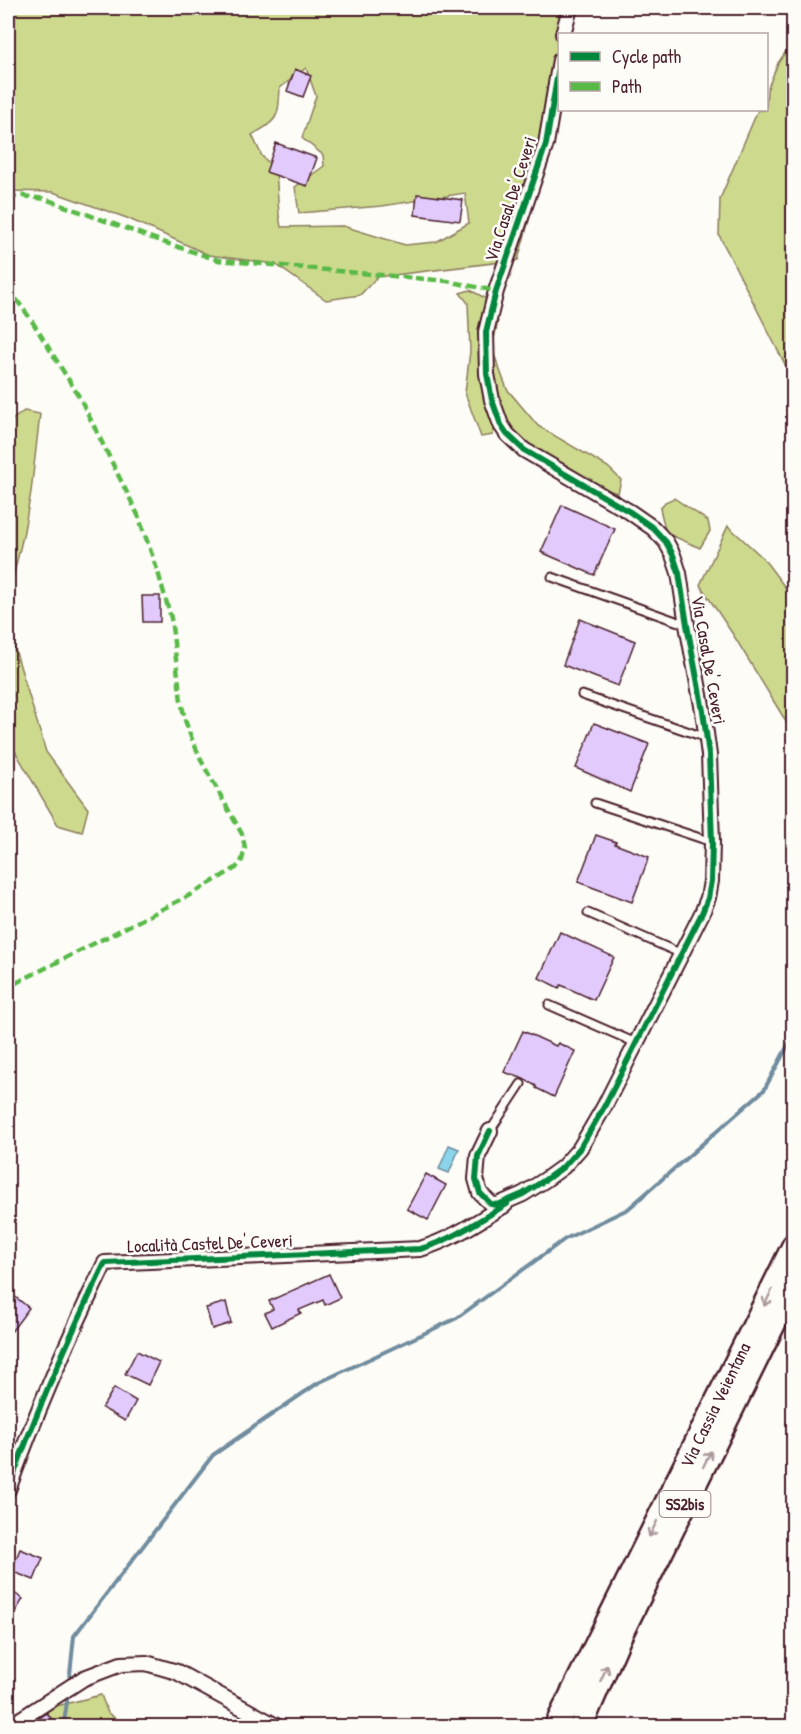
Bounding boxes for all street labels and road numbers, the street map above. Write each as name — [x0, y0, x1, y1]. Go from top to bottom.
street label: Via Casal De' Ceveri — [478, 133, 542, 265]
street label: Via Casal De' Ceveri — [685, 594, 733, 726]
street label: Località Castel De' Ceveri — [127, 1228, 293, 1258]
street label: Via Cassia Veientana — [674, 1338, 756, 1472]
road number: SS2bis — [660, 1491, 710, 1517]

